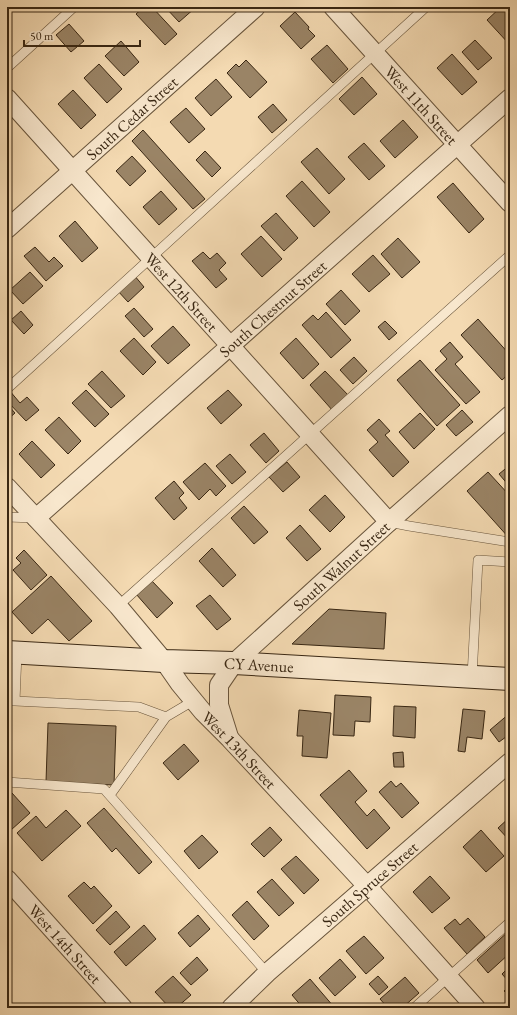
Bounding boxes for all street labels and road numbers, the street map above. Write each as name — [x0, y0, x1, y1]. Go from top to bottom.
street label: West 11th Street — [380, 61, 463, 149]
street label: South Cedar Street — [81, 71, 182, 164]
street label: West 12th Street — [141, 248, 223, 336]
street label: South Chestnut Street — [214, 255, 331, 362]
street label: South Walnut Street — [288, 516, 394, 615]
street label: CY Avenue — [224, 652, 294, 677]
street label: West 13th Street — [197, 706, 281, 793]
street label: South Spruce Street — [317, 836, 422, 931]
street label: West 14th Street — [24, 900, 106, 988]

